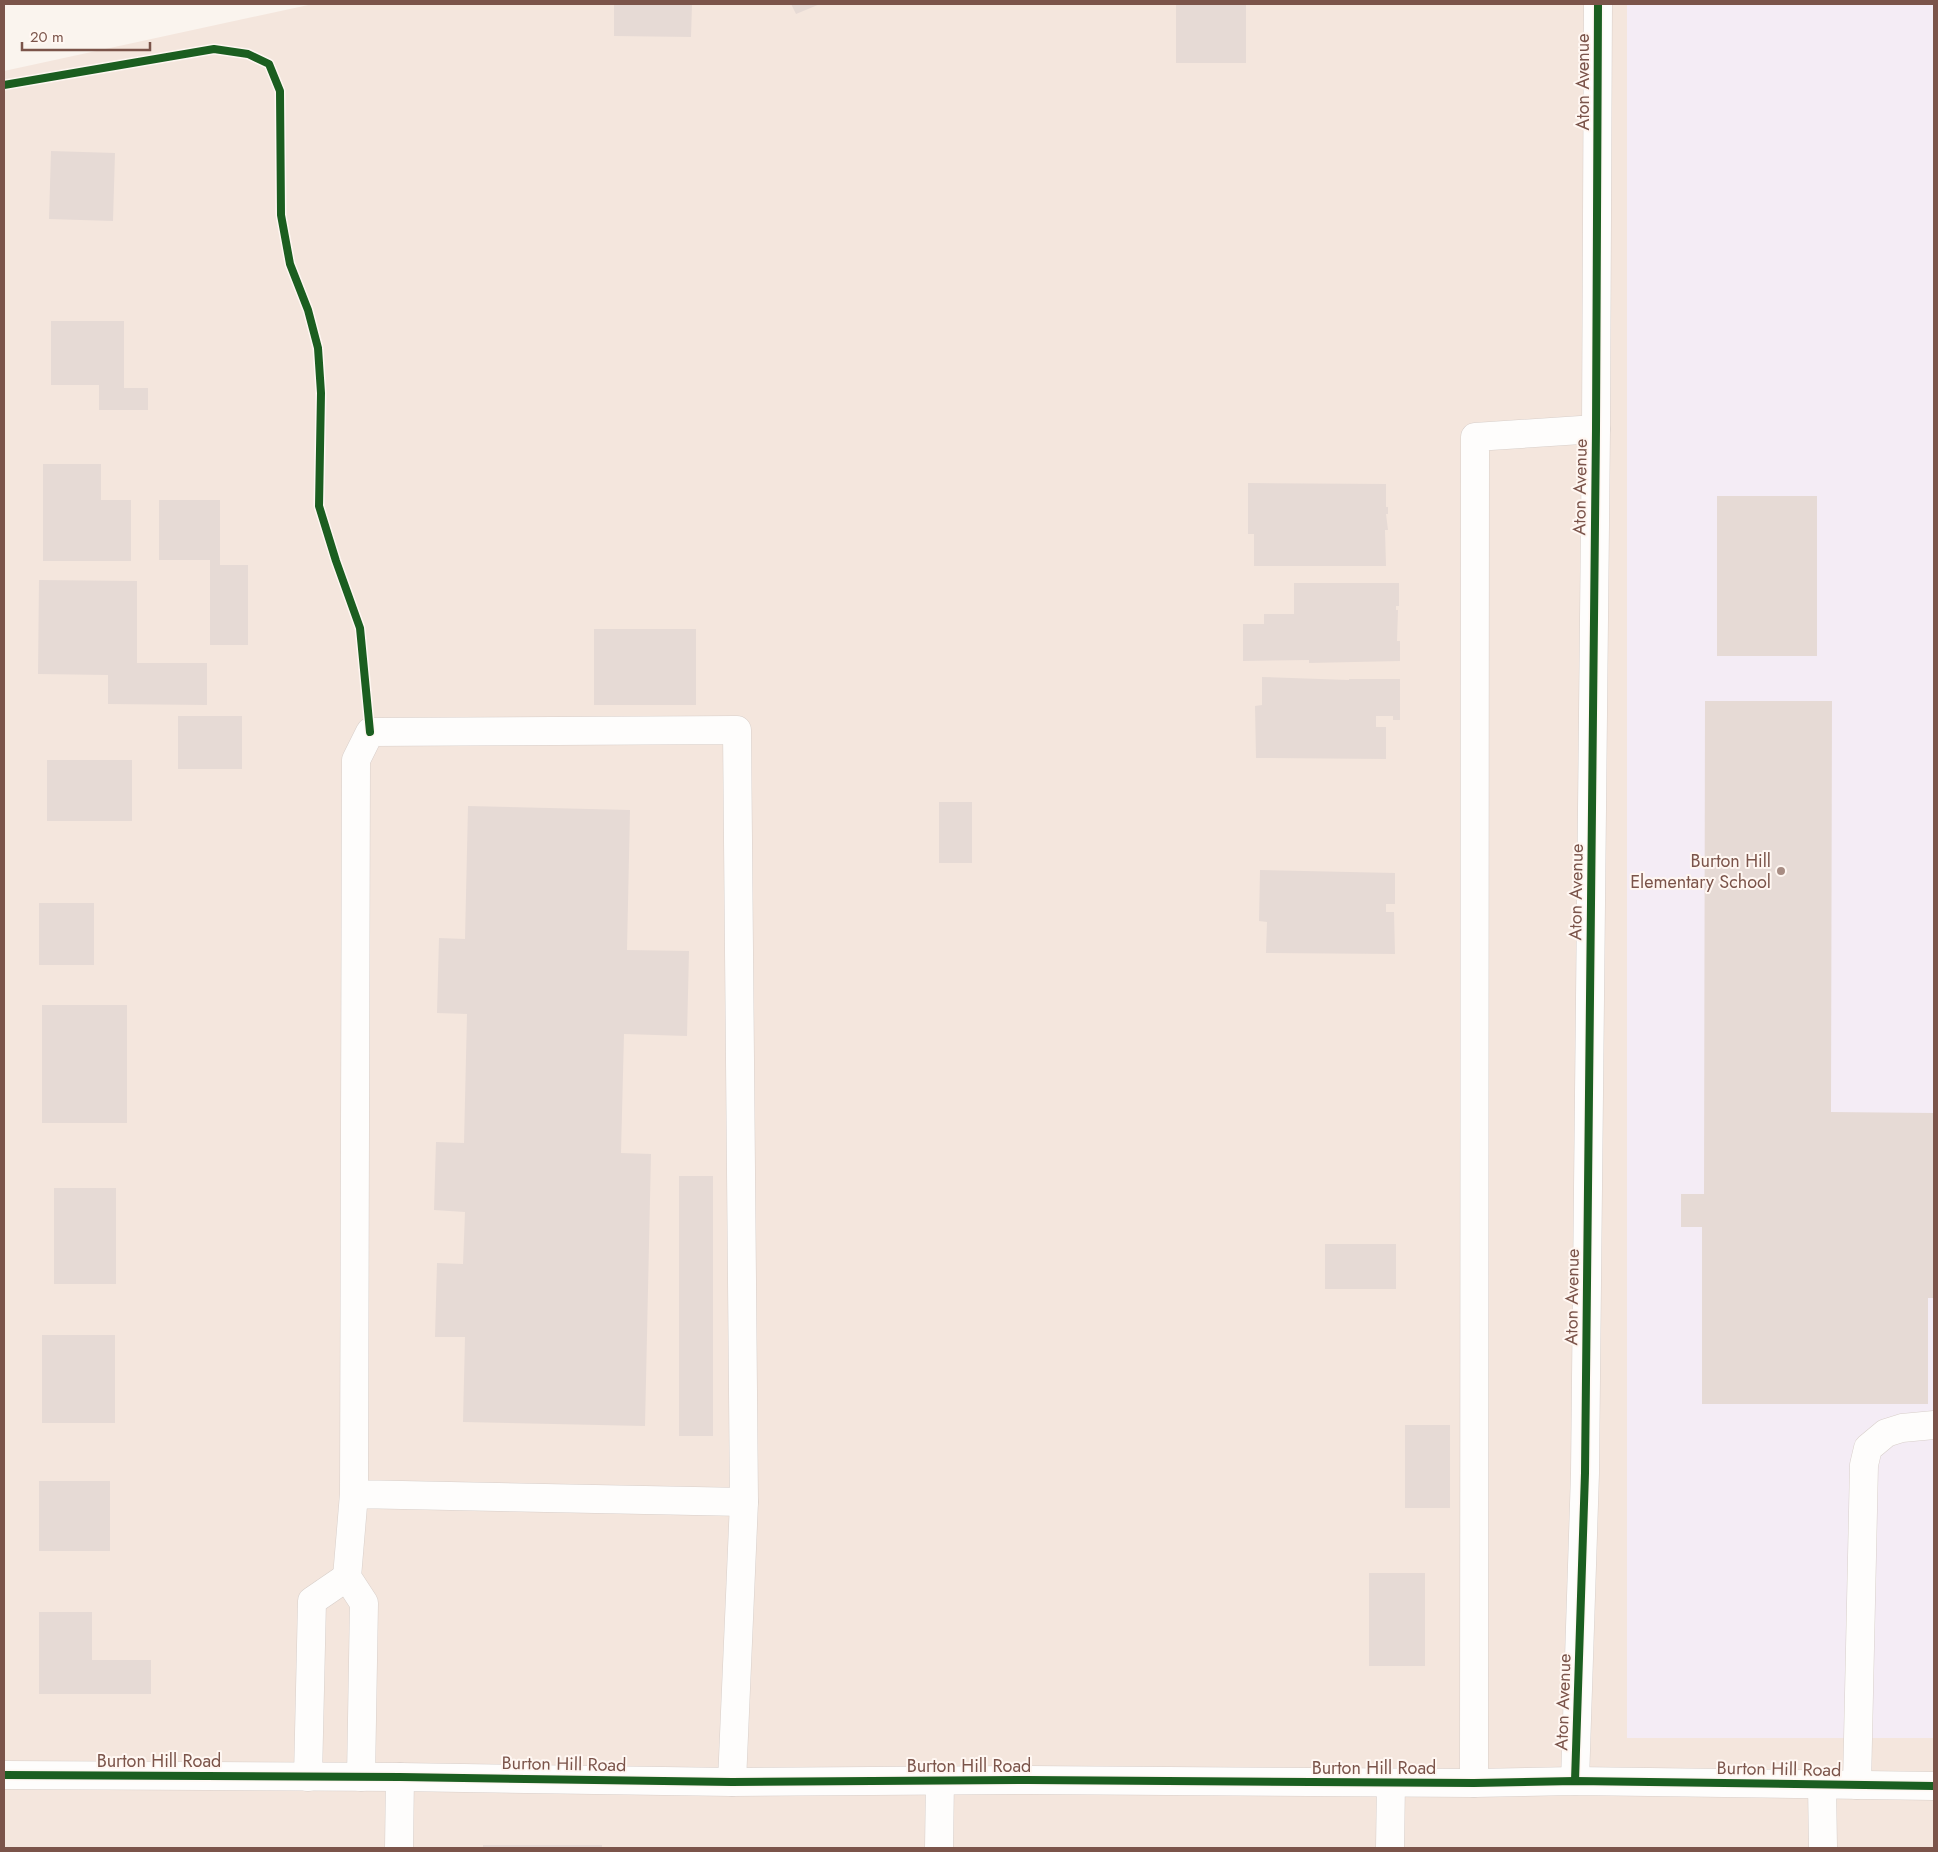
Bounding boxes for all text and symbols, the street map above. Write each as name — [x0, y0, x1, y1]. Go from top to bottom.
scale bar — [22, 20, 150, 52]
text: 20 m — [30, 26, 64, 48]
street label: Aton Avenue — [1570, 34, 1596, 130]
street label: Aton Avenue — [1566, 438, 1594, 536]
street label: Aton Avenue — [1562, 843, 1590, 941]
place label: Burton Hill Elementary School — [1630, 848, 1771, 895]
marker: Burton Hill Elementary School — [1775, 865, 1787, 877]
street label: Aton Avenue — [1558, 1248, 1586, 1346]
street label: Aton Avenue — [1548, 1653, 1578, 1751]
street label: Burton Hill Road — [97, 1748, 221, 1774]
street label: Burton Hill Road — [501, 1750, 627, 1778]
street label: Burton Hill Road — [907, 1753, 1031, 1779]
street label: Burton Hill Road — [1312, 1755, 1436, 1781]
street label: Burton Hill Road — [1716, 1755, 1842, 1783]

